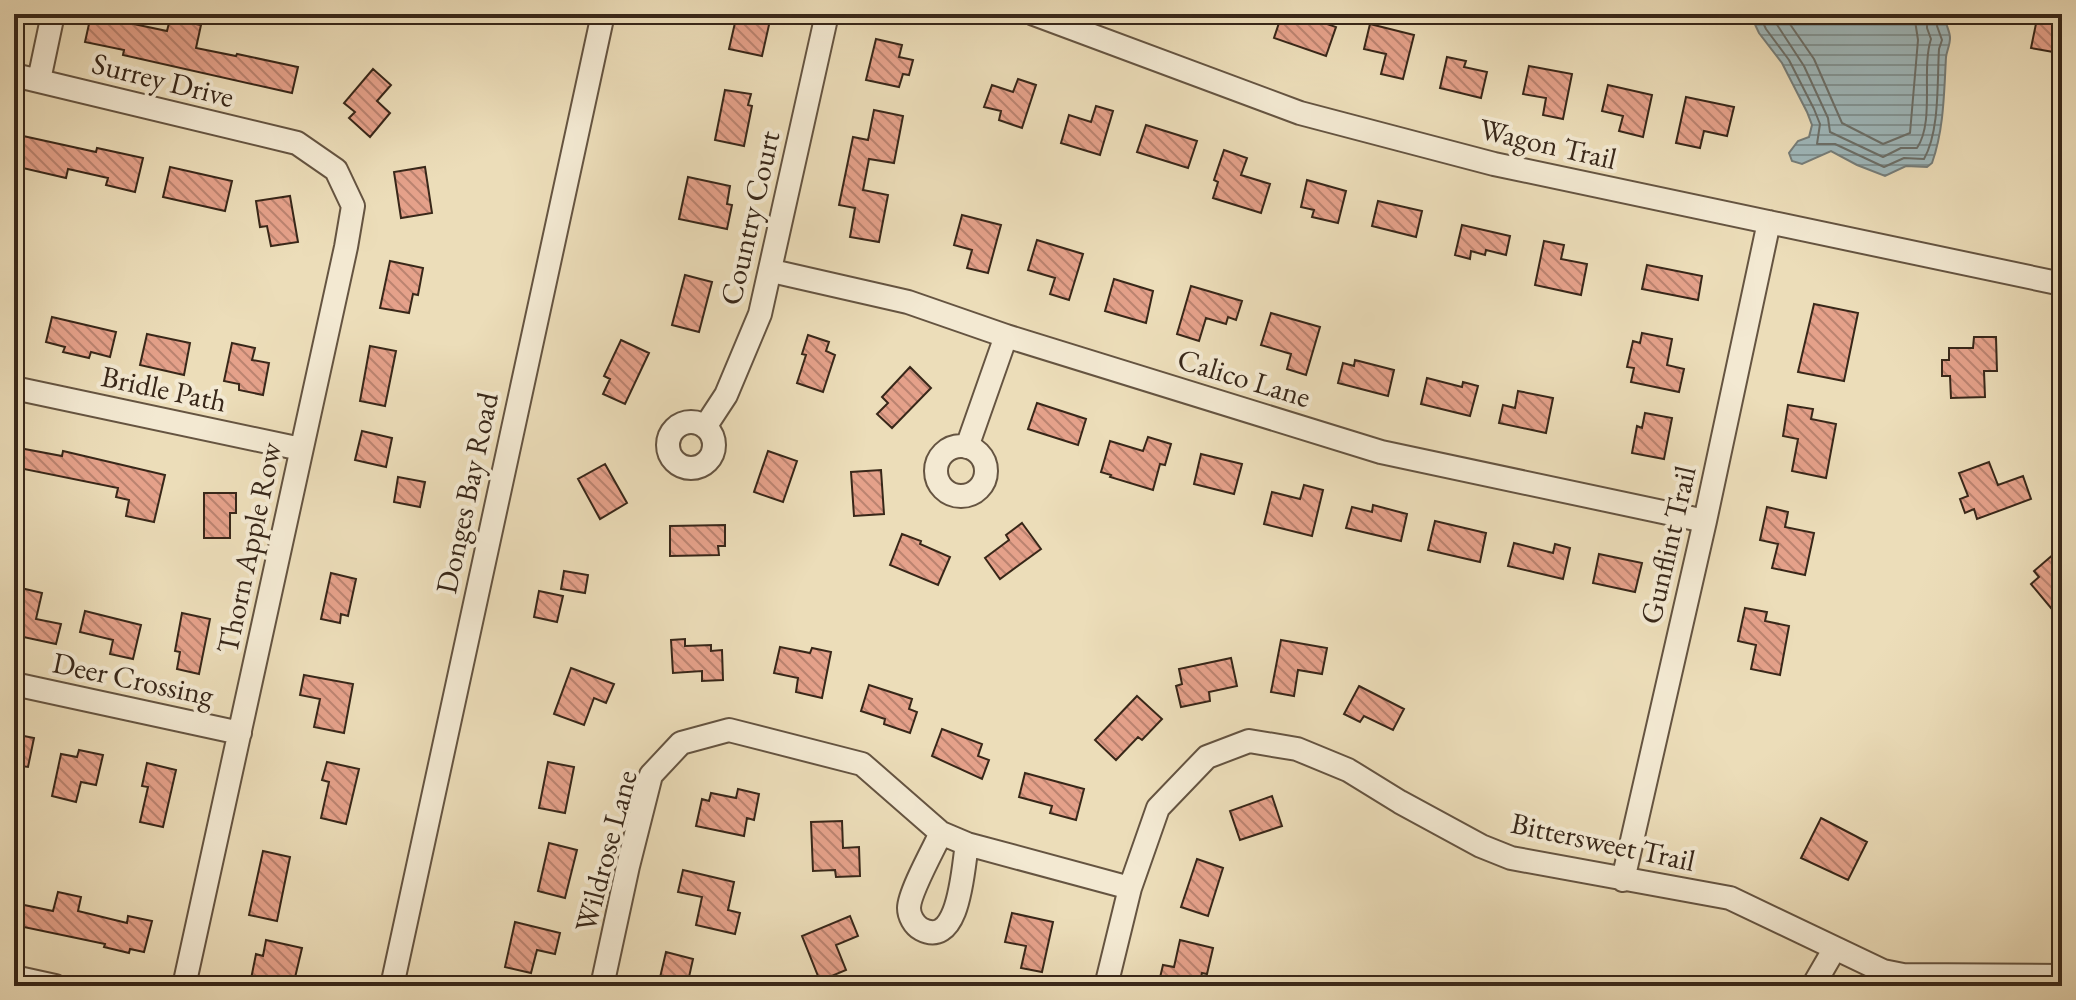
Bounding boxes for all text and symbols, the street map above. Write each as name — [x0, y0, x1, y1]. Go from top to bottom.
street label: Surrey Drive — [88, 43, 238, 116]
street label: Wagon Trail — [1476, 109, 1621, 178]
street label: Country Court — [711, 126, 789, 309]
street label: Calico Lane — [1173, 339, 1316, 416]
street label: Bridle Path — [98, 356, 230, 421]
street label: Donges Bay Road — [426, 388, 507, 597]
street label: Thorn Apple Row — [207, 438, 290, 657]
street label: Gunflint Trail — [1630, 462, 1705, 628]
street label: Deer Crossing — [49, 642, 218, 715]
street label: Wildrose Lane — [565, 766, 646, 936]
street label: Bittersweet Trail — [1508, 803, 1699, 880]

